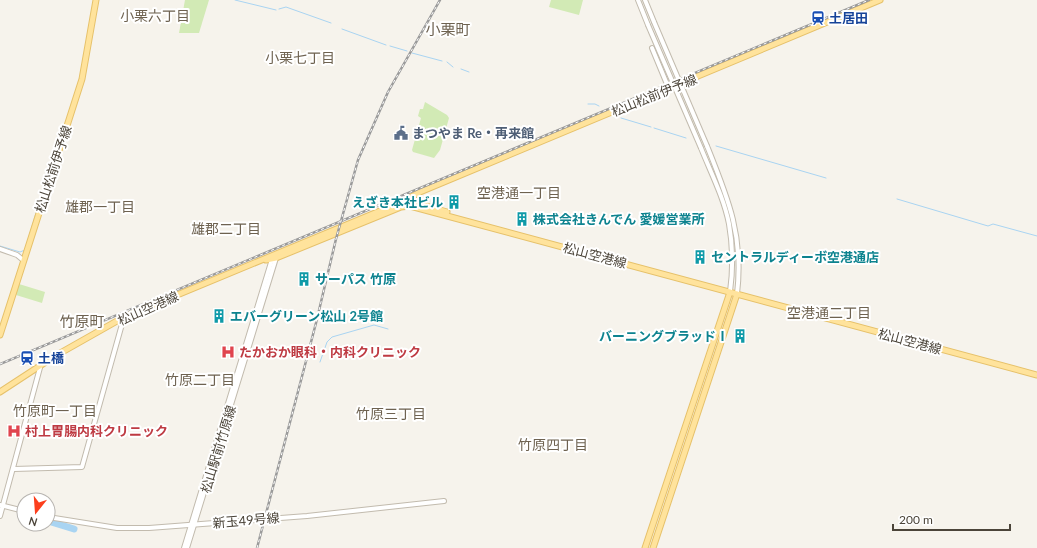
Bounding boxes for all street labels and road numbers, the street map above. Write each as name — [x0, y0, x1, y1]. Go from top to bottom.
street label: 松山松前伊予線 — [609, 71, 699, 119]
street label: 松山松前伊予線 — [31, 123, 75, 215]
street label: 松山空港線 — [562, 239, 628, 271]
street label: 松山空港線 — [115, 287, 181, 329]
street label: 松山空港線 — [877, 325, 943, 357]
street label: 松山駅前竹原線 — [197, 403, 239, 495]
street label: 新玉49号線 — [212, 509, 280, 531]

